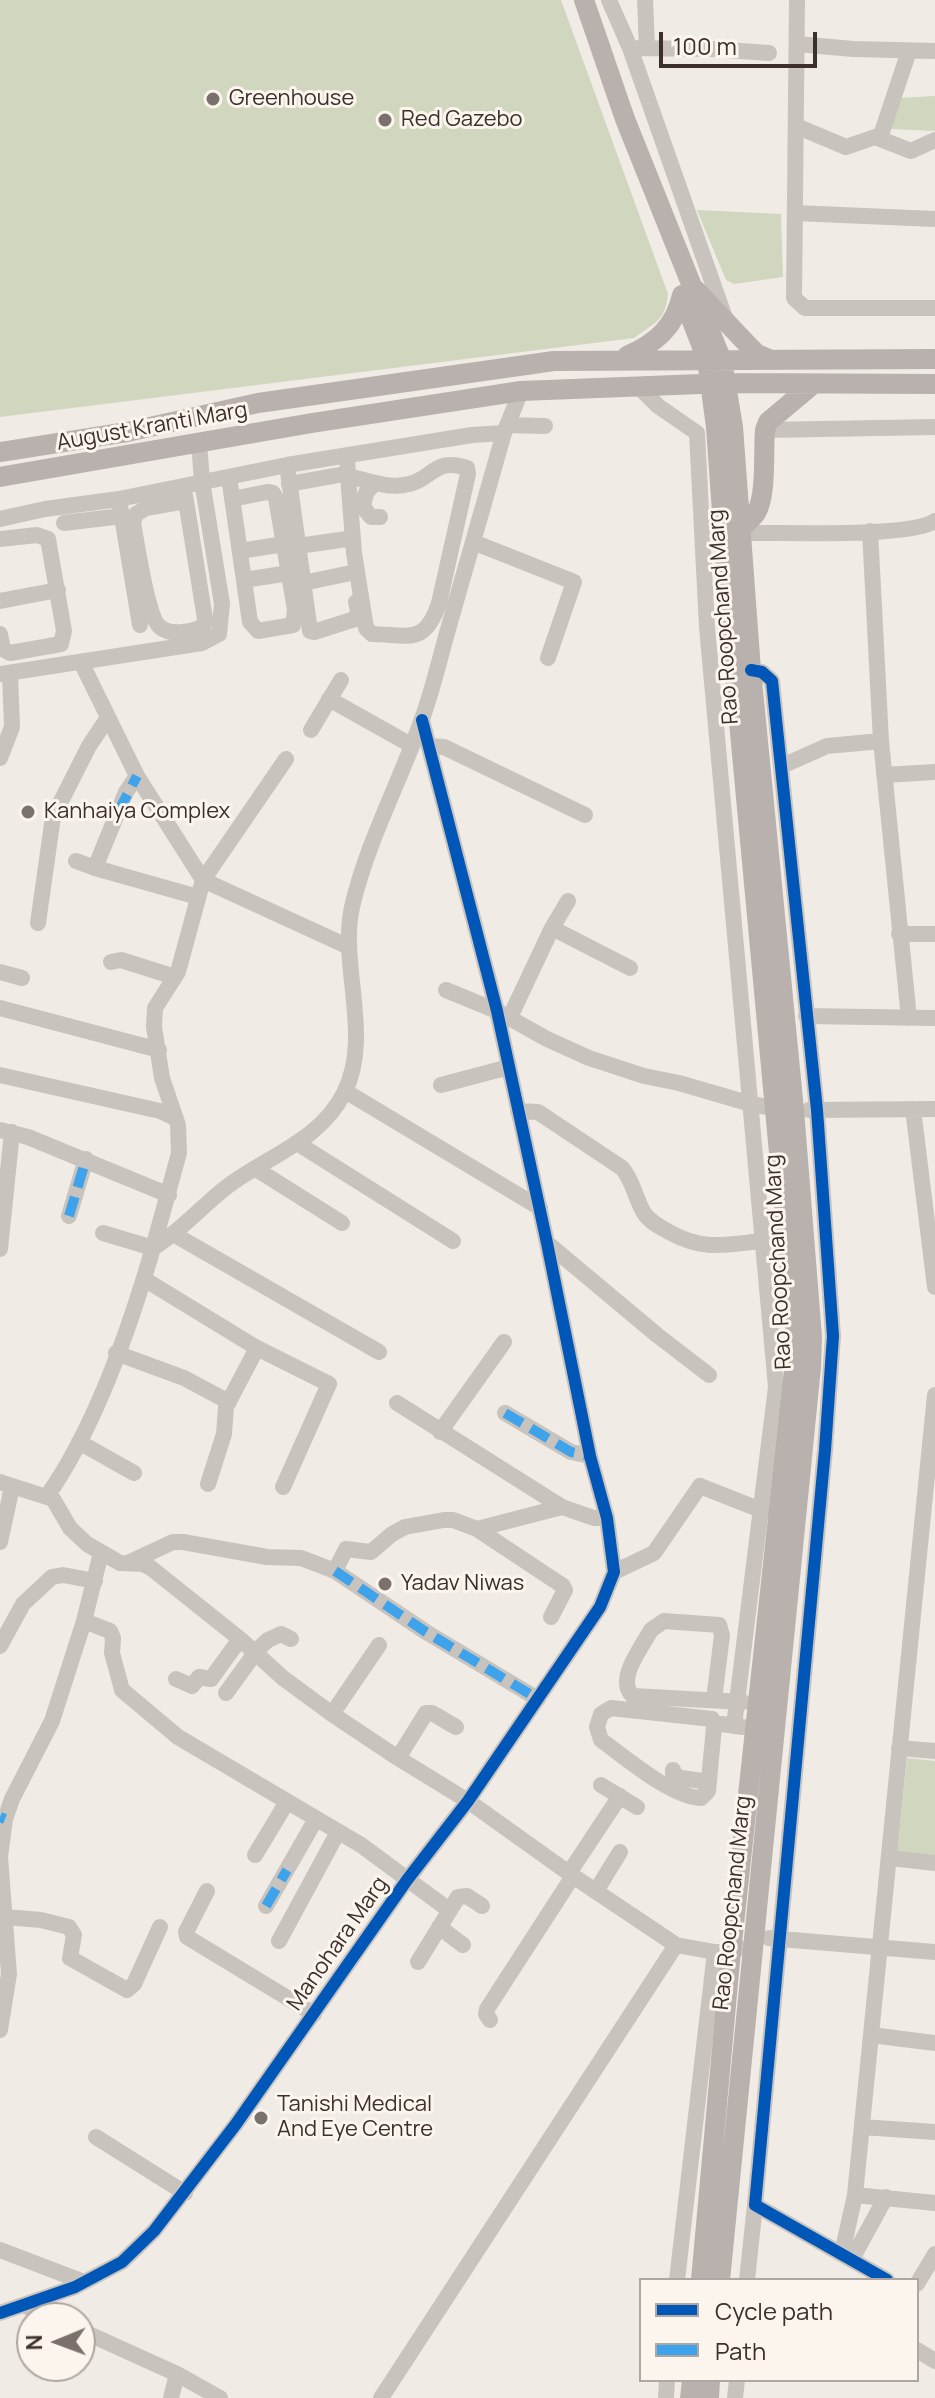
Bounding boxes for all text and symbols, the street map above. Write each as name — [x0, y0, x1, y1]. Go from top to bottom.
scale bar — [663, 16, 821, 66]
text: 100 m — [673, 29, 737, 62]
place label: Greenhouse — [229, 86, 354, 112]
marker: Greenhouse — [204, 90, 222, 108]
place label: Red Gazebo — [401, 107, 523, 133]
marker: Red Gazebo — [376, 111, 394, 129]
street label: August Kranti Marg — [55, 397, 249, 457]
street label: Rao Roopchand Marg — [703, 509, 745, 725]
place label: Kanhaiya Complex — [44, 799, 230, 825]
marker: Kanhaiya Complex — [19, 803, 37, 821]
street label: Rao Roopchand Marg — [760, 1154, 798, 1370]
place label: Yadav Niwas — [401, 1571, 524, 1597]
marker: Yadav Niwas — [376, 1575, 394, 1593]
street label: Rao Roopchand Marg — [709, 1794, 757, 2012]
street label: Manohara Marg — [282, 1872, 394, 2016]
place label: Tanishi Medical And Eye Centre — [277, 2092, 433, 2144]
marker: Tanishi Medical And Eye Centre — [252, 2109, 270, 2127]
legend — [639, 2278, 919, 2382]
text: Cycle path — [715, 2294, 833, 2327]
north arrow — [16, 2302, 96, 2382]
text: N — [19, 2334, 49, 2351]
text: Path — [715, 2334, 766, 2367]

